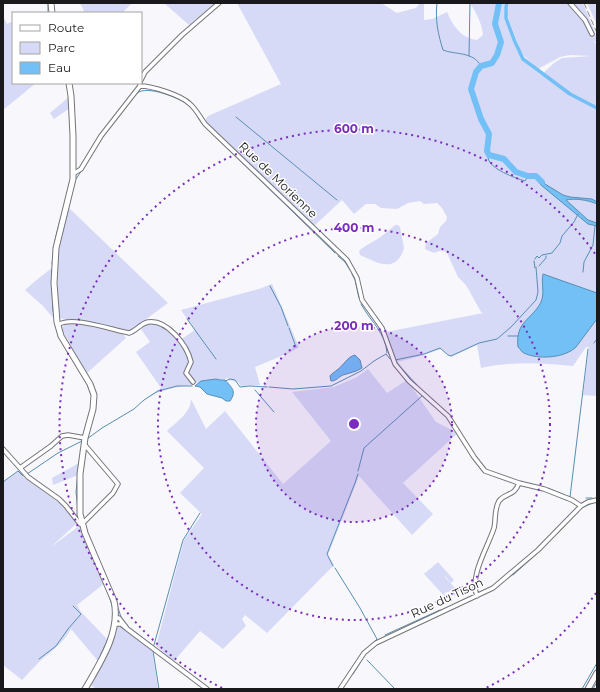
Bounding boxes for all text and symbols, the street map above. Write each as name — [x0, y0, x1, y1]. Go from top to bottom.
legend — [12, 12, 142, 84]
text: Route — [48, 20, 84, 35]
text: Parc — [48, 40, 75, 55]
text: Eau — [48, 60, 71, 75]
text: 600 m — [334, 121, 374, 136]
street label: Rue de Morienne — [236, 138, 321, 221]
text: 400 m — [334, 220, 374, 235]
text: 200 m — [334, 318, 374, 333]
centre of rings — [347, 417, 361, 431]
street label: Rue du Tison — [408, 574, 485, 621]

